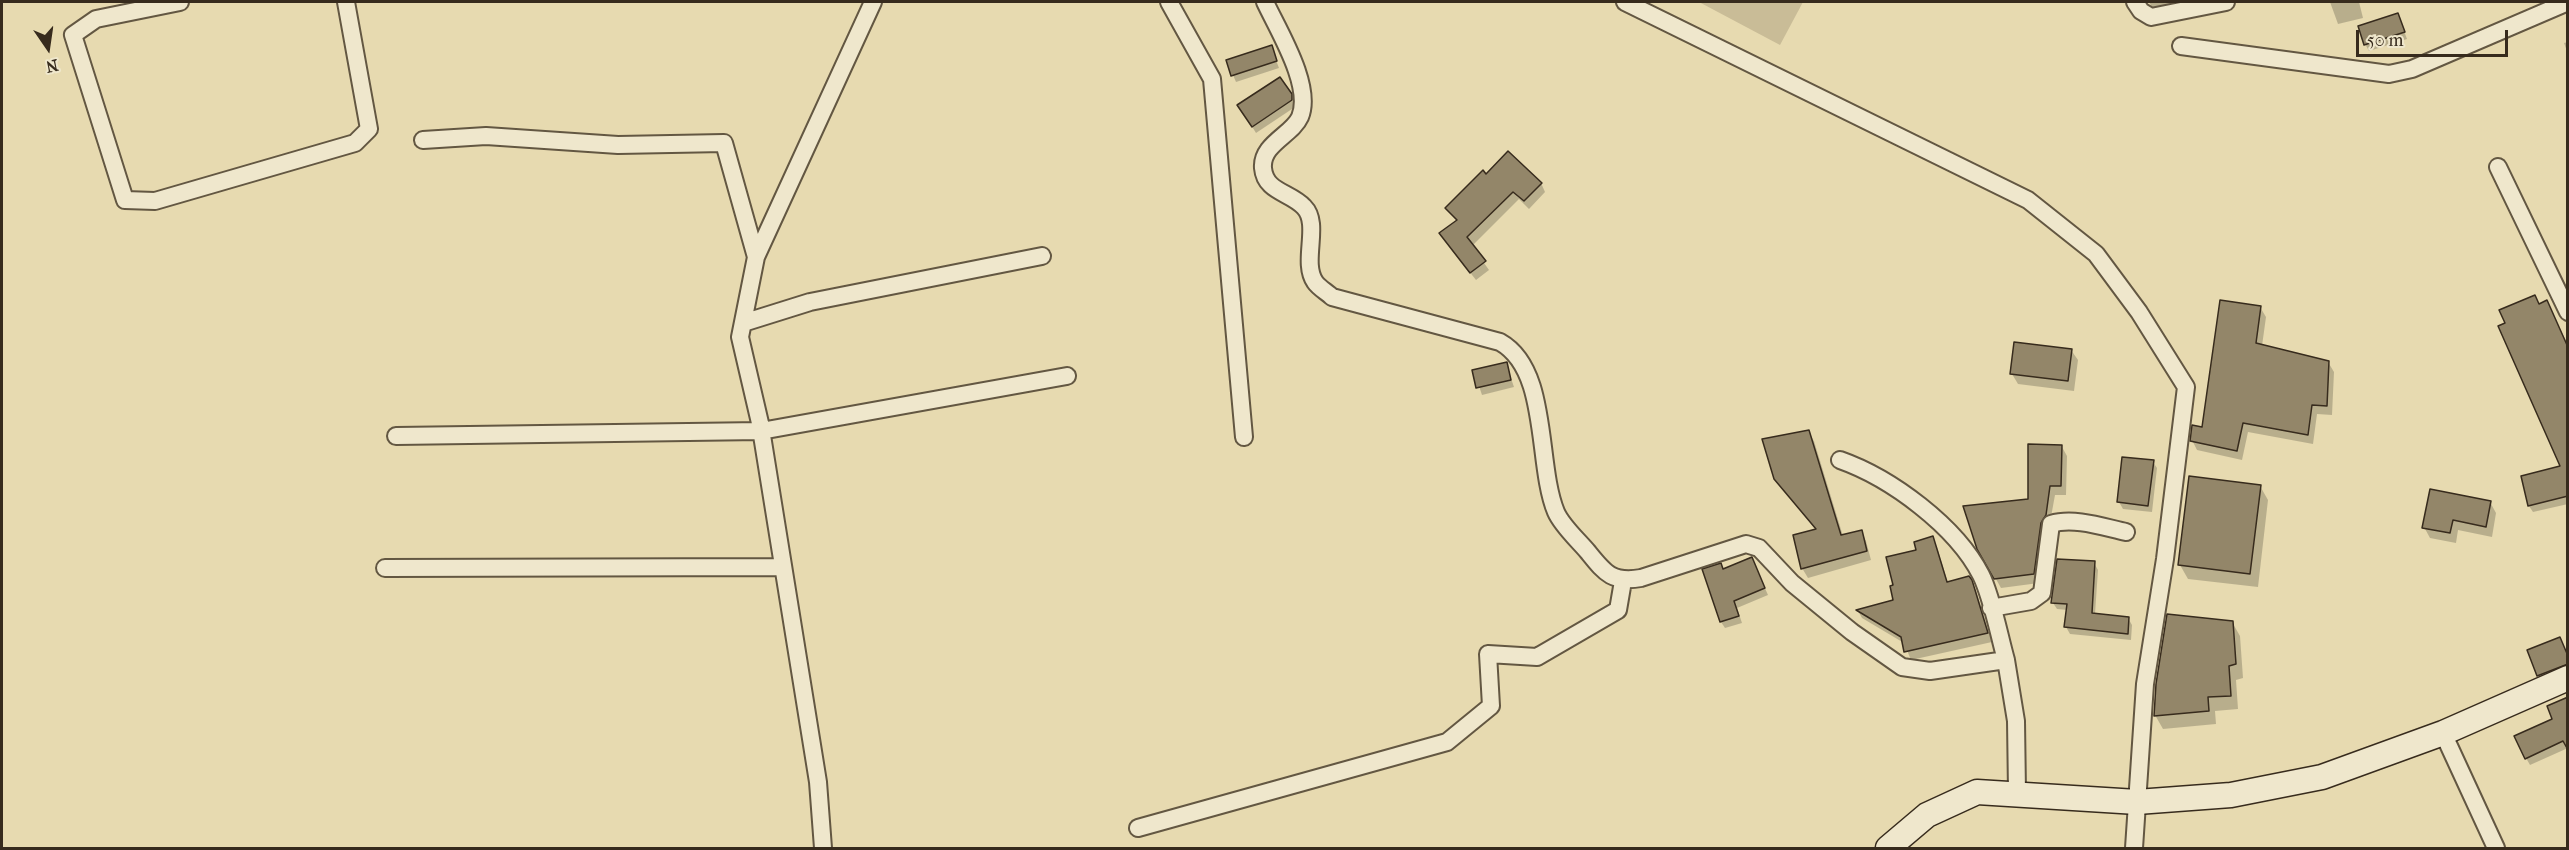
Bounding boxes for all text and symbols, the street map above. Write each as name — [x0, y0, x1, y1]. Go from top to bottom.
north arrow — [18, 18, 78, 78]
scale bar — [2359, 18, 2510, 56]
text: 50 m — [2367, 30, 2403, 51]
text: N — [44, 55, 60, 77]

